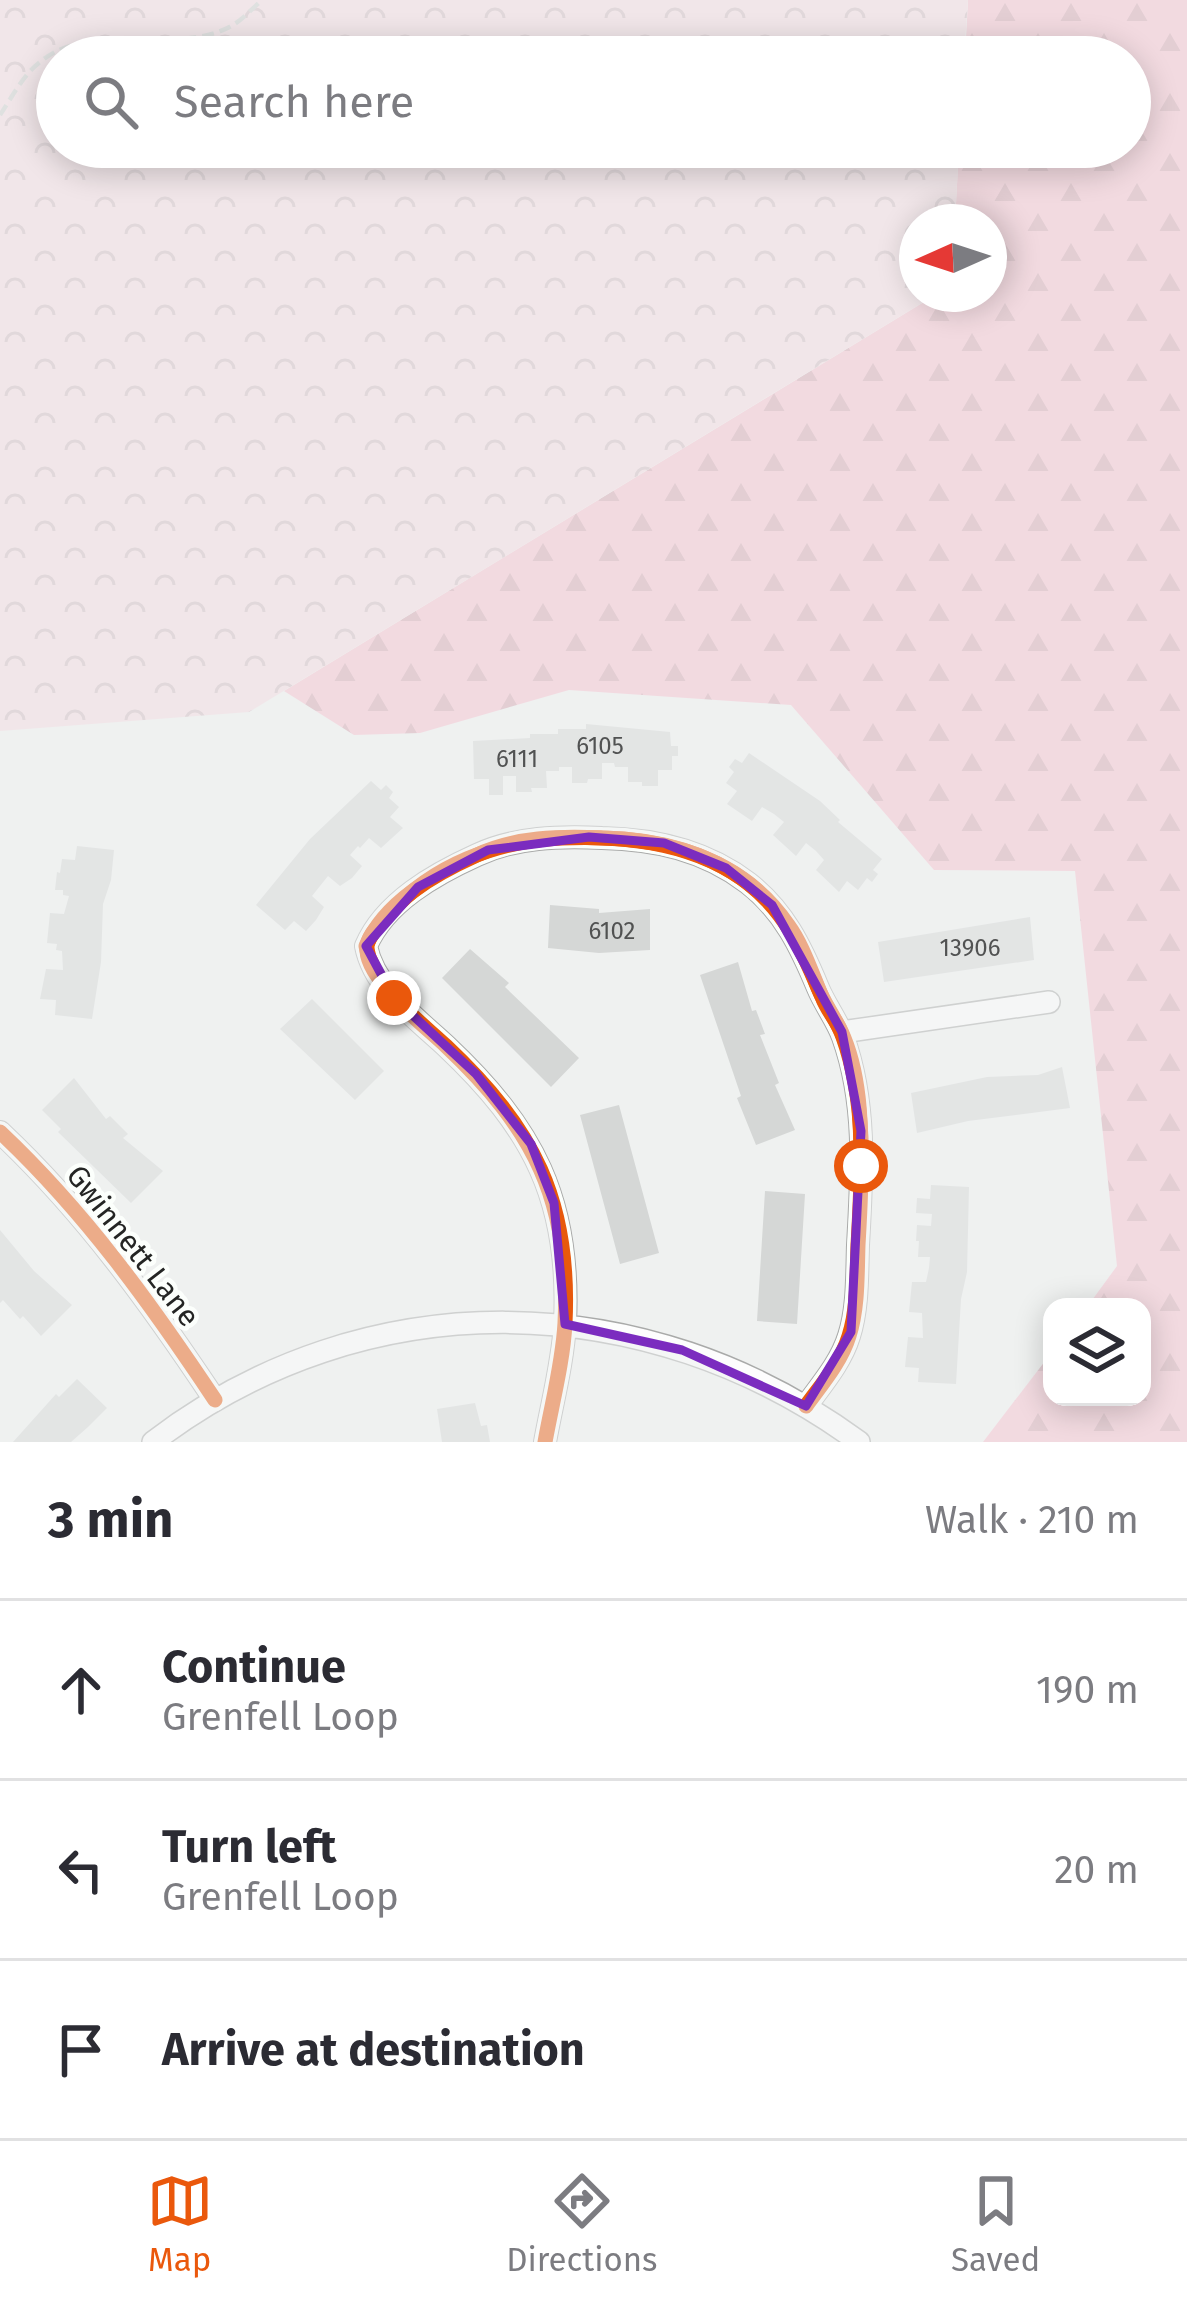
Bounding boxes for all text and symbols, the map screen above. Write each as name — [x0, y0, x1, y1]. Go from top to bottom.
search box — [36, 36, 1151, 168]
icon: search — [78, 69, 144, 135]
text: Search here — [174, 75, 414, 129]
north arrow — [899, 204, 1007, 312]
house number: 6105 — [576, 732, 624, 760]
house number: 6111 — [496, 745, 538, 773]
house number: 6102 — [589, 917, 636, 945]
house number: 13906 — [940, 934, 1000, 962]
route end — [367, 971, 421, 1025]
route start — [834, 1139, 888, 1193]
street label: Gwinnett Lane — [59, 1158, 207, 1334]
map controls — [1043, 1298, 1151, 1406]
button: layers — [1043, 1298, 1151, 1406]
text: 3 min — [48, 1489, 174, 1551]
text: Walk · 210 m — [925, 1497, 1139, 1543]
text: Continue — [162, 1640, 346, 1694]
icon: ahead — [48, 1657, 114, 1723]
text: 190 m — [1036, 1667, 1139, 1713]
text: Grenfell Loop — [162, 1694, 399, 1740]
text: Turn left — [162, 1820, 336, 1874]
icon: left — [48, 1837, 114, 1903]
text: 20 m — [1054, 1847, 1139, 1893]
text: Grenfell Loop — [162, 1874, 399, 1920]
icon: arrive — [48, 2017, 114, 2083]
text: Arrive at destination — [162, 2023, 585, 2077]
tab: Map — [147, 2168, 213, 2280]
tab: Directions — [506, 2168, 658, 2280]
tab: Saved — [951, 2168, 1040, 2280]

